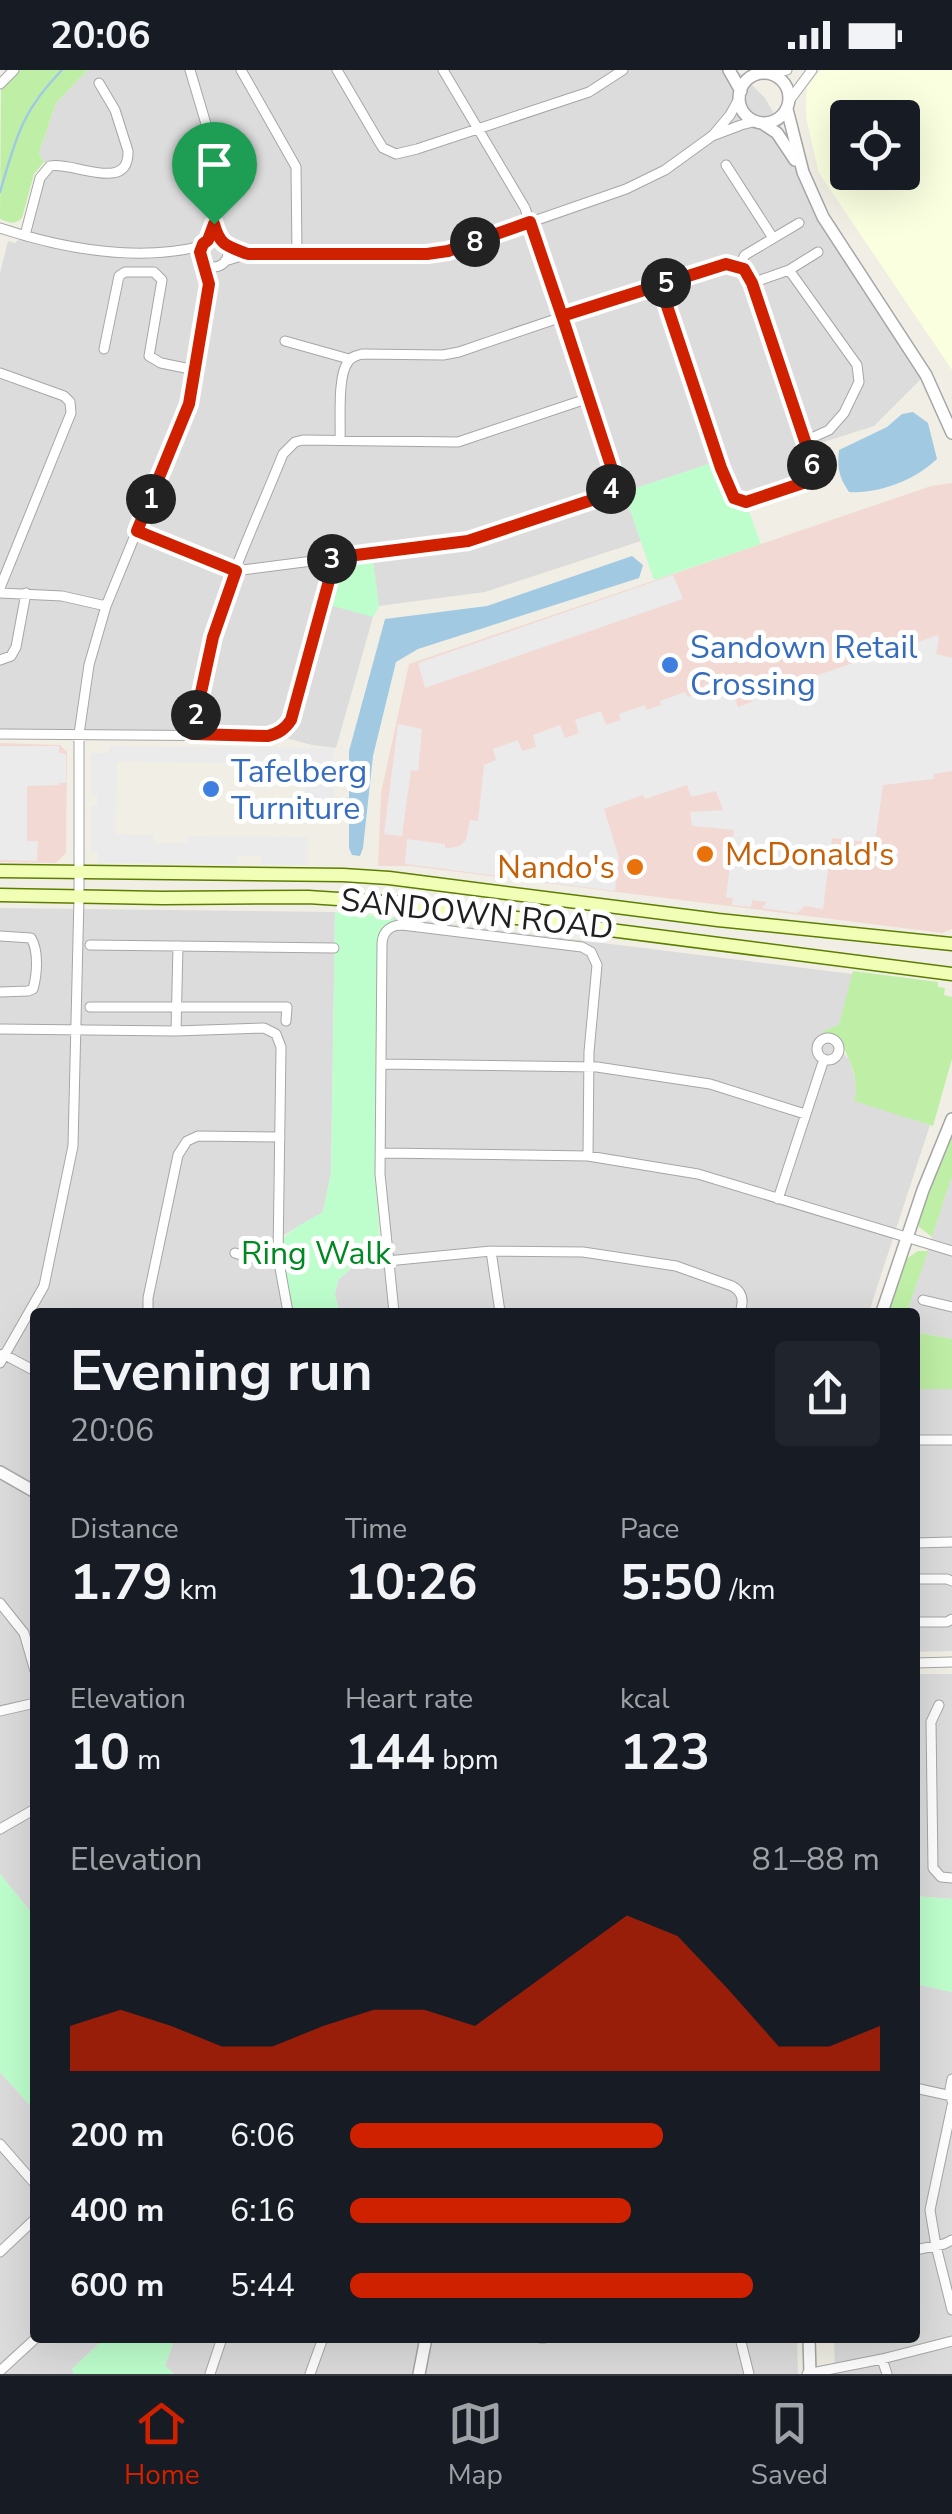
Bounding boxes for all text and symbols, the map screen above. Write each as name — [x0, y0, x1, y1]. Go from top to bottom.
text: 20:06 — [50, 10, 151, 61]
map controls — [830, 100, 920, 190]
button: locate — [830, 100, 920, 190]
pin — [172, 122, 257, 225]
icon: arrive — [187, 137, 242, 192]
pin: 8 — [450, 217, 500, 267]
text: 8 — [467, 223, 483, 261]
pin: 5 — [641, 258, 691, 308]
text: 5 — [658, 264, 674, 302]
pin: 6 — [787, 440, 837, 490]
text: 6 — [804, 446, 820, 484]
pin: 4 — [586, 464, 636, 514]
text: 4 — [603, 470, 619, 508]
pin: 1 — [126, 474, 176, 524]
text: 1 — [143, 480, 159, 518]
pin: 3 — [307, 534, 357, 584]
text: 3 — [324, 540, 340, 578]
place label: Sandown Retail Crossing — [690, 626, 918, 706]
marker: Sandown Retail Crossing — [659, 654, 681, 676]
pin: 2 — [171, 690, 221, 740]
text: 2 — [188, 696, 204, 734]
place label: Tafelberg Turniture — [231, 750, 367, 830]
marker: Tafelberg Turniture — [200, 778, 222, 800]
place label: McDonald's — [725, 833, 894, 876]
marker: McDonald's — [694, 843, 716, 865]
place label: Nando's — [497, 846, 615, 889]
marker: Nando's — [624, 856, 646, 878]
street label: SANDOWN ROAD — [339, 878, 615, 950]
park label: Ring Walk — [241, 1232, 392, 1275]
text: Evening run — [70, 1334, 373, 1409]
button: share — [775, 1341, 880, 1446]
text: 20:06 — [70, 1409, 154, 1452]
text: Distance — [70, 1510, 179, 1548]
text: Time — [345, 1510, 407, 1548]
text: Pace — [620, 1510, 679, 1548]
text: 1.79 — [70, 1548, 172, 1617]
text: 10:26 — [345, 1548, 477, 1617]
text: 5:50 — [620, 1548, 722, 1617]
text: km — [172, 1571, 218, 1609]
text: /km — [722, 1571, 775, 1609]
text: Elevation — [70, 1680, 186, 1718]
text: Heart rate — [345, 1680, 473, 1718]
text: kcal — [620, 1680, 670, 1718]
text: 10 — [70, 1718, 130, 1787]
text: 144 — [345, 1718, 435, 1787]
text: 123 — [620, 1718, 710, 1787]
text: m — [130, 1741, 161, 1779]
text: bpm — [435, 1741, 499, 1779]
text: Elevation — [70, 1838, 203, 1881]
text: 81–88 m — [752, 1838, 880, 1881]
text: 200 m — [70, 2114, 164, 2157]
text: 6:06 — [230, 2114, 295, 2157]
text: 400 m — [70, 2189, 164, 2232]
text: 6:16 — [230, 2189, 295, 2232]
text: 600 m — [70, 2264, 164, 2307]
text: 5:44 — [230, 2264, 295, 2307]
tab: Home — [124, 2396, 200, 2494]
tab: Map — [448, 2396, 503, 2494]
tab: Saved — [751, 2396, 828, 2494]

